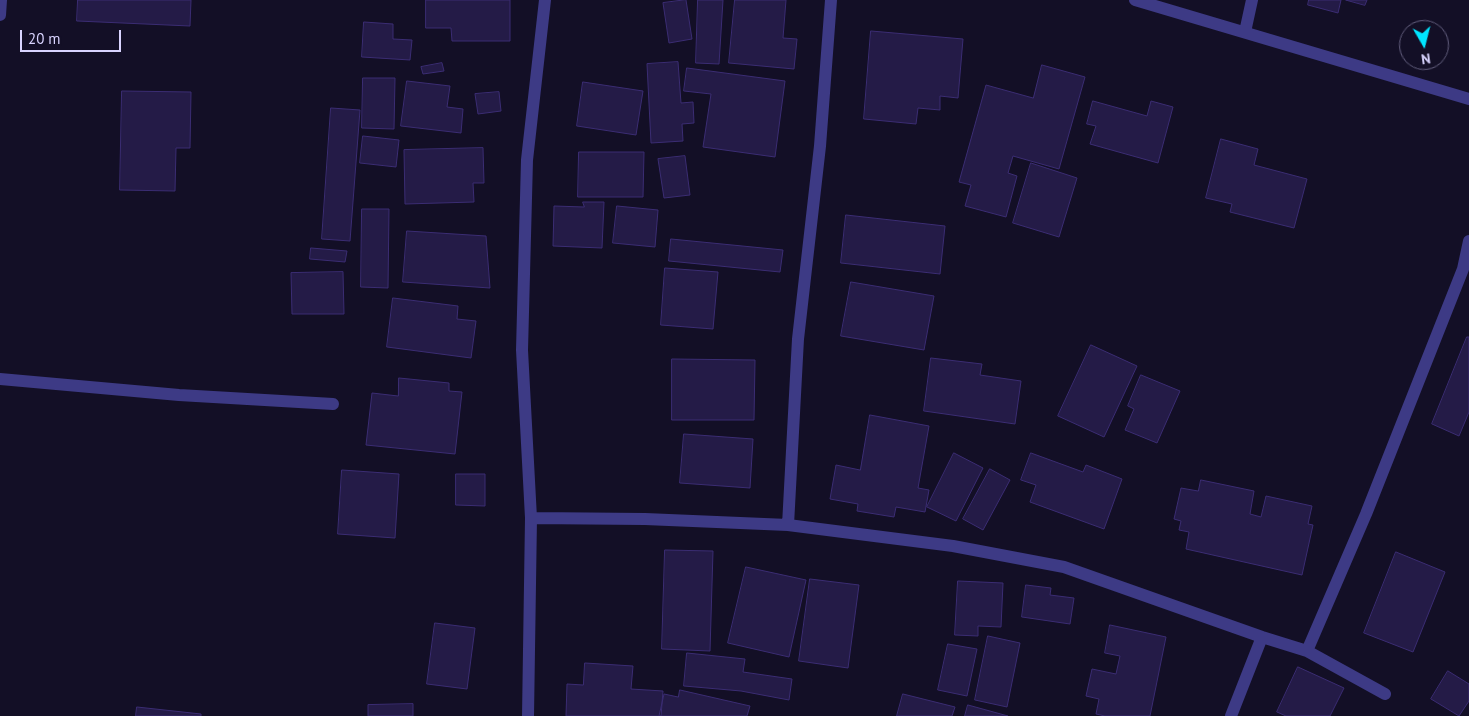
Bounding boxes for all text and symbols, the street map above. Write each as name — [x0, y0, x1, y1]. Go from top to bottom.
scale bar — [22, 20, 124, 52]
north arrow — [1399, 20, 1449, 70]
text: 20 m — [28, 29, 61, 48]
text: N — [1420, 49, 1432, 68]

